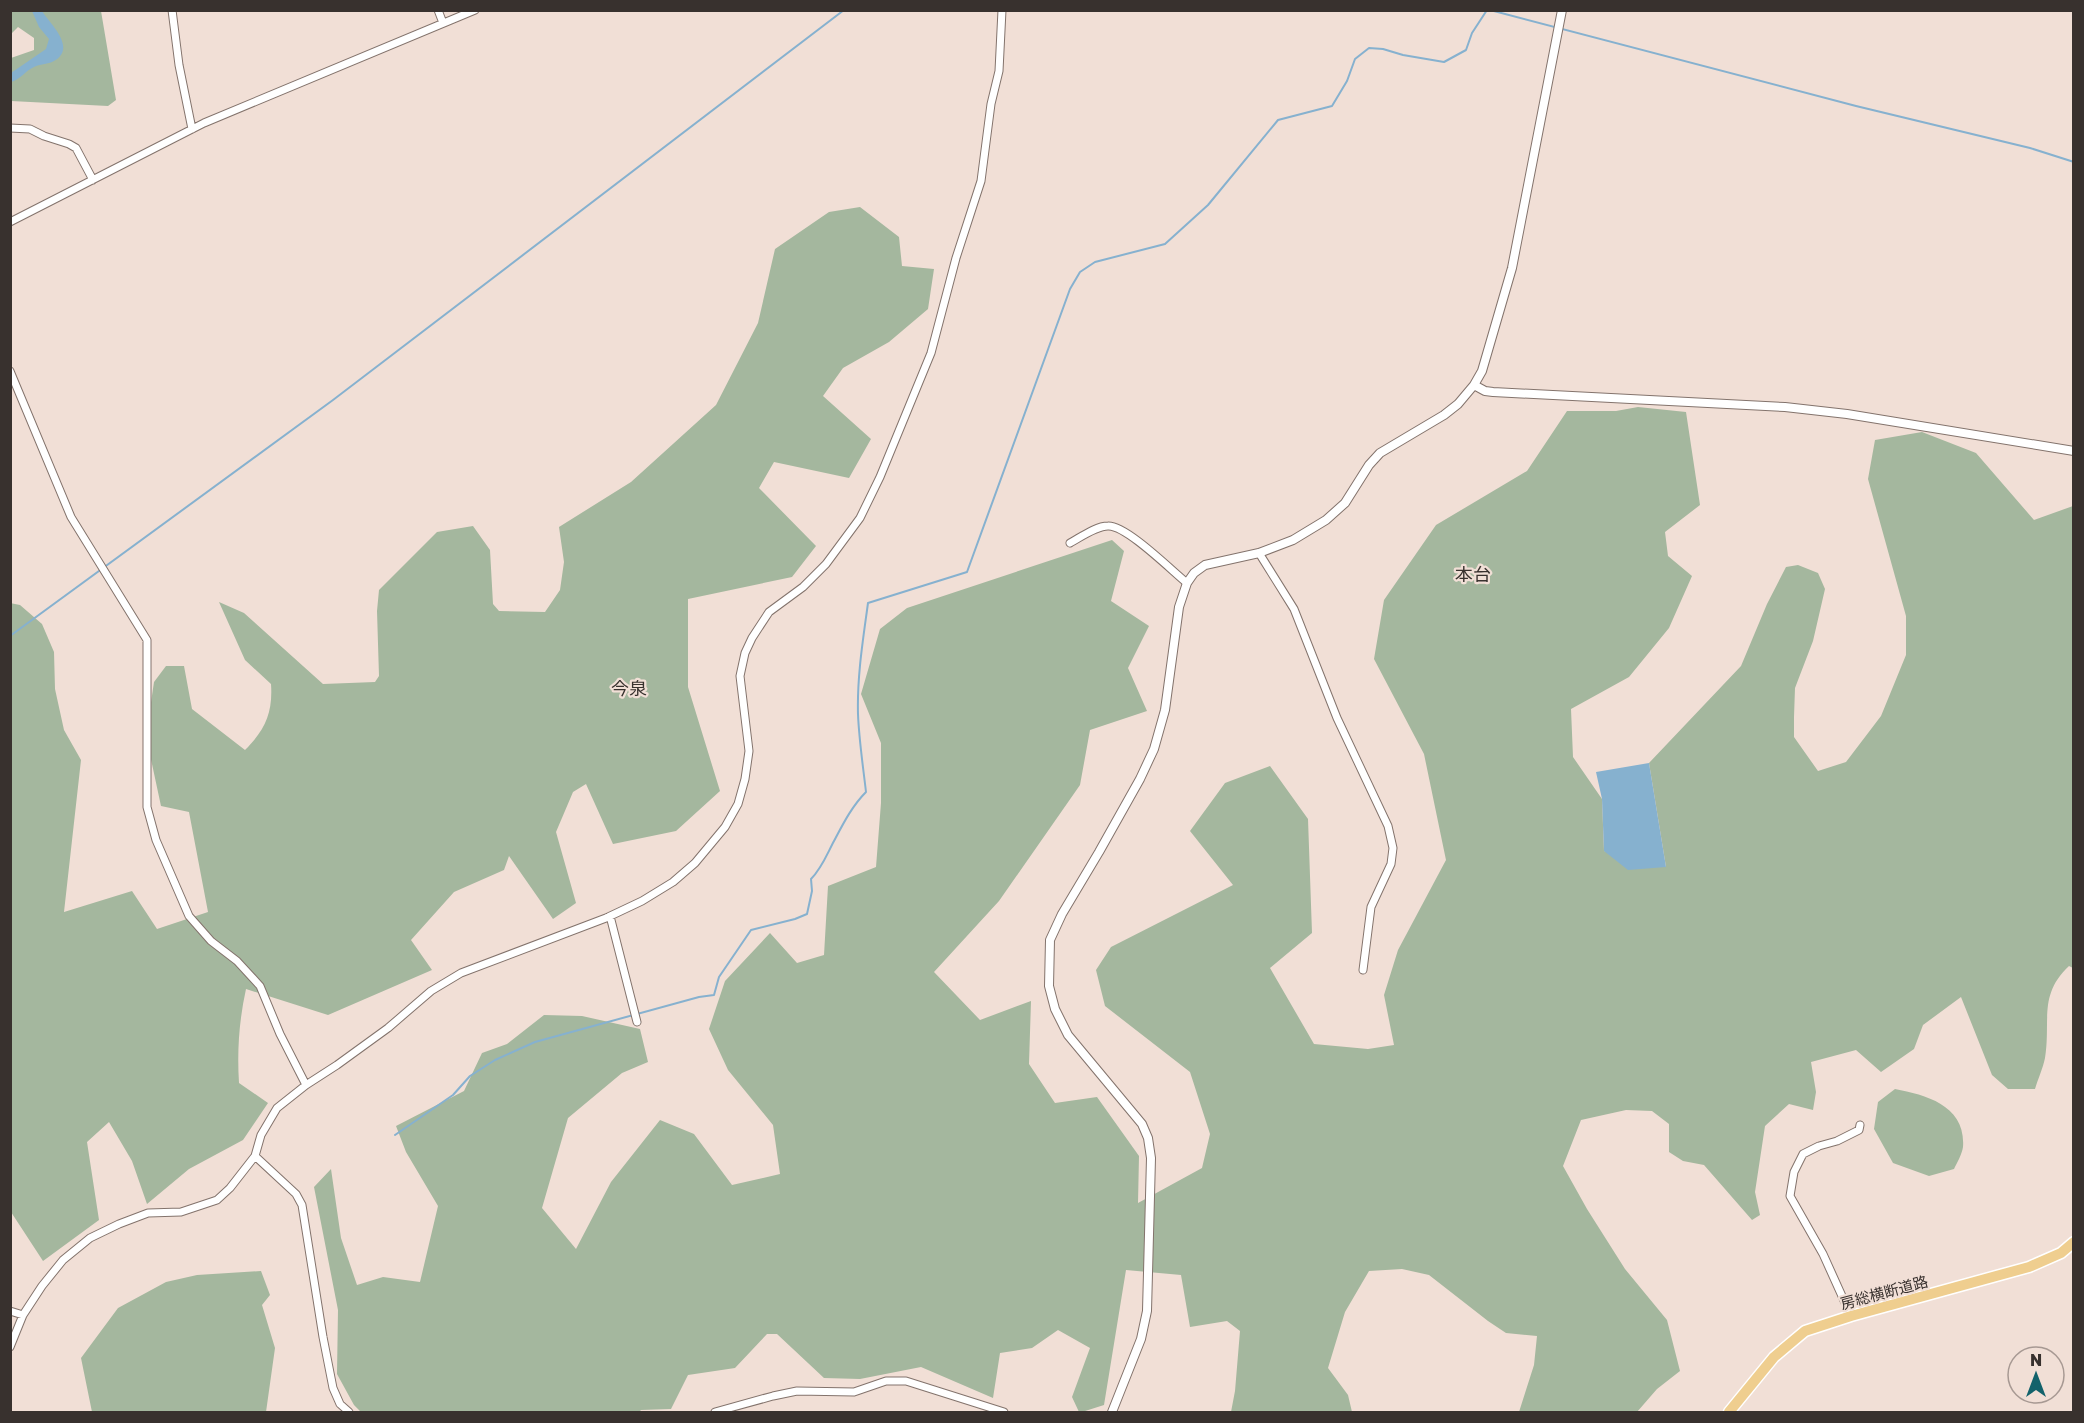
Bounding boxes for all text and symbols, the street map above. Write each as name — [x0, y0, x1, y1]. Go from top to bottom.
district label: 本台 — [1455, 563, 1491, 585]
district label: 今泉 — [611, 677, 647, 699]
street label: 房総横断道路 — [1838, 1272, 1930, 1312]
north arrow — [2006, 1345, 2066, 1405]
text: N — [2030, 1350, 2042, 1370]

